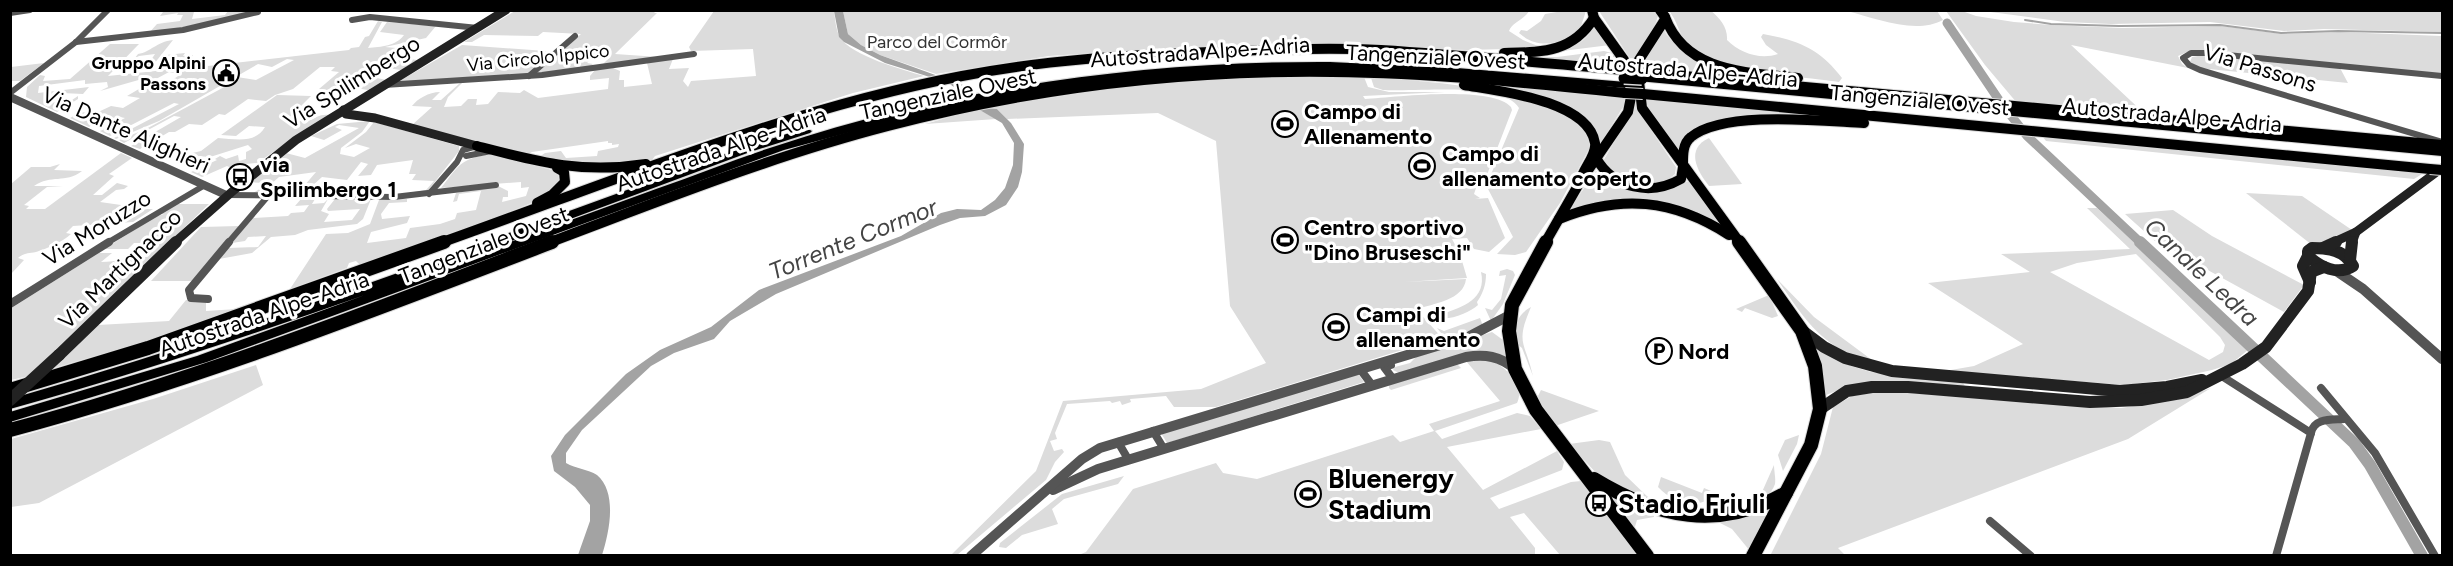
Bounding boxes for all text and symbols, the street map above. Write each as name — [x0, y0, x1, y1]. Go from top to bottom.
street label: Via Spilimbergo — [279, 29, 425, 135]
park label: Parco del Cormôr — [867, 31, 1007, 53]
street label: Autostrada Alpe-Adria — [1089, 31, 1311, 73]
street label: Via Passons — [2200, 38, 2320, 98]
street label: Tangenziale Ovest — [1346, 39, 1526, 75]
street label: Via Circolo Ippico — [466, 40, 610, 76]
street label: Autostrada Alpe-Adria — [1577, 47, 1799, 93]
place label: Gruppo Alpini Passons — [91, 52, 207, 95]
public building icon: Gruppo Alpini Passons — [211, 58, 241, 88]
street label: Tangenziale Ovest — [857, 62, 1039, 126]
street label: Tangenziale Ovest — [1829, 79, 2011, 121]
street label: Via Dante Alighieri — [38, 81, 214, 179]
street label: Autostrada Alpe-Adria — [2061, 92, 2283, 138]
place label: Campo di Allenamento — [1304, 98, 1432, 150]
street label: Autostrada Alpe-Adria — [612, 100, 830, 198]
sports icon: Campo di Allenamento — [1270, 109, 1300, 139]
place label: Campo di allenamento coperto — [1442, 140, 1652, 192]
place label: via Spilimbergo 1 — [260, 151, 397, 203]
sports icon: Campo di allenamento coperto — [1407, 151, 1437, 181]
bus stop icon: via Spilimbergo 1 — [225, 162, 255, 192]
street label: Via Moruzzo — [38, 184, 156, 272]
water label: Torrente Cormor — [765, 192, 942, 286]
street label: Tangenziale Ovest — [395, 200, 573, 290]
street label: Via Martignacco — [53, 203, 187, 335]
water label: Canale Ledra — [2139, 212, 2265, 332]
place label: Centro sportivo "Dino Bruseschi" — [1304, 214, 1471, 266]
sports icon: Centro sportivo "Dino Bruseschi" — [1270, 225, 1300, 255]
street label: Autostrada Alpe-Adria — [155, 265, 373, 363]
place label: Campi di allenamento — [1356, 301, 1480, 353]
sports icon: Campi di allenamento — [1321, 312, 1351, 342]
parking icon: Nord — [1644, 336, 1674, 366]
place label: Nord — [1678, 338, 1729, 365]
place label: Bluenergy Stadium — [1328, 462, 1454, 526]
sports icon: Bluenergy Stadium — [1293, 479, 1323, 509]
place label: Stadio Friuli — [1618, 487, 1766, 520]
bus stop icon: Stadio Friuli — [1584, 488, 1614, 518]

